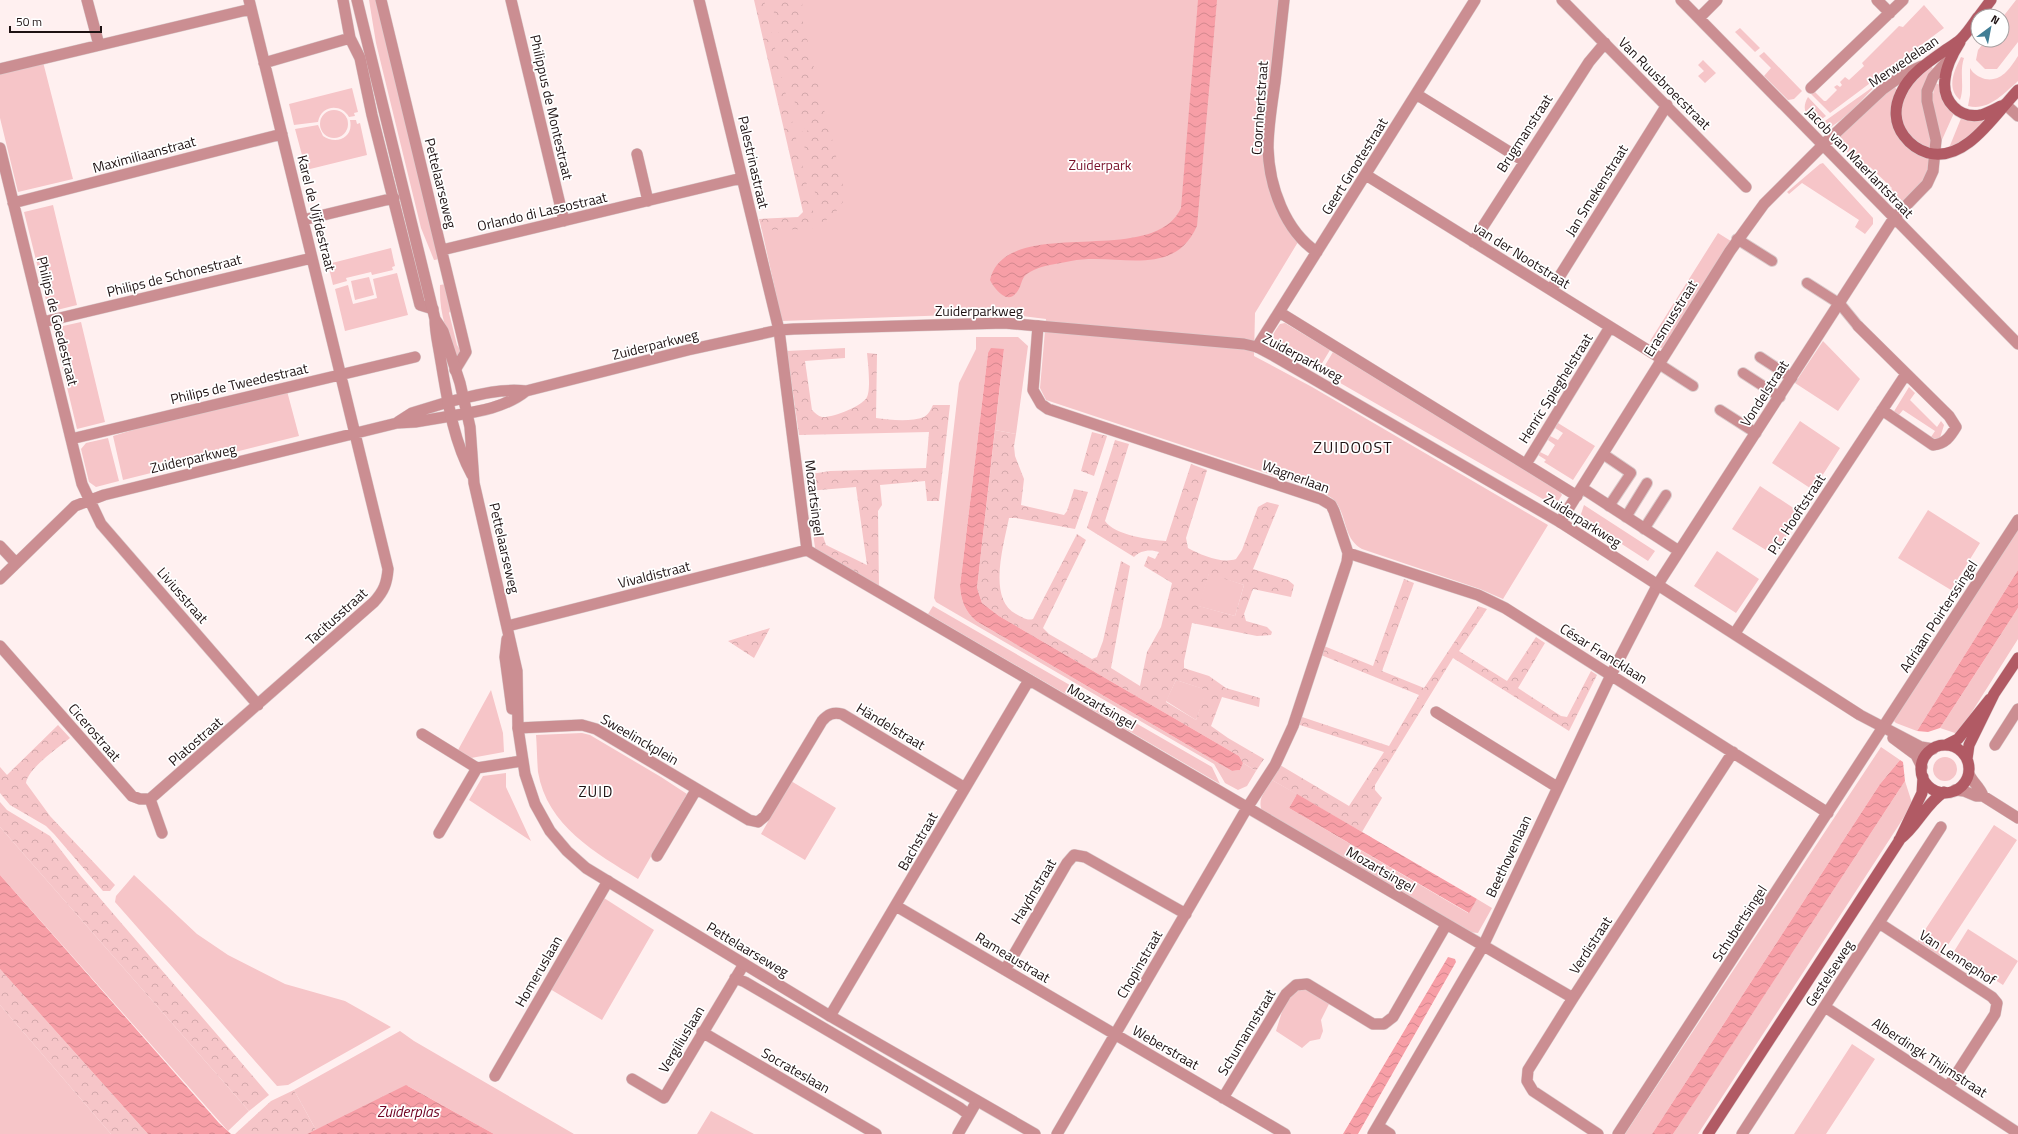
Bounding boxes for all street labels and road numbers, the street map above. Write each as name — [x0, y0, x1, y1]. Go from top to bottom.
street label: Merwedelaan — [1864, 30, 1942, 92]
street label: Philippus de Montestraat — [525, 32, 579, 182]
street label: Van Ruusbroecstraat — [1614, 32, 1716, 134]
street label: Coornhertstraat — [1245, 60, 1273, 156]
street label: Brugmanstraat — [1491, 90, 1557, 176]
street label: Jacob van Maerlantstraat — [1801, 102, 1919, 222]
street label: Geert Grootestraat — [1316, 113, 1392, 219]
street label: Palestrinastraat — [733, 114, 775, 211]
street label: Maximiliaanstraat — [90, 130, 198, 178]
street label: Pettelaarseweg — [420, 136, 462, 230]
street label: Jan Smekenstraat — [1559, 140, 1633, 240]
street label: Karel de Vijfdestraat — [292, 153, 342, 273]
street label: Orlando di Lassostraat — [475, 186, 609, 236]
street label: van der Nootstraat — [1469, 217, 1575, 293]
street label: Philips de Schonestraat — [104, 248, 244, 302]
street label: Philips de Goedestraat — [32, 254, 84, 388]
street label: Erasmusstraat — [1638, 275, 1702, 360]
street label: Zuiderparkweg — [935, 300, 1023, 321]
street label: Zuiderparkweg — [610, 323, 700, 365]
street label: Zuiderparkweg — [1259, 327, 1347, 387]
street label: Henric Spieghelstraat — [1513, 329, 1597, 447]
street label: Vondelstraat — [1735, 356, 1793, 430]
street label: Philips de Tweedestraat — [168, 357, 310, 409]
street label: Zuiderparkweg — [148, 438, 238, 478]
street label: Wagnerlaan — [1259, 454, 1333, 498]
street label: Mozartsingel — [800, 459, 830, 537]
street label: P.C. Hooftstraat — [1762, 469, 1830, 559]
street label: Zuiderparkweg — [1540, 488, 1626, 552]
street label: Pettelaarseweg — [484, 500, 526, 596]
street label: Vivaldistraat — [616, 555, 692, 593]
street label: Adriaan Poirterssingel — [1894, 556, 1982, 676]
street label: Liviusstraat — [153, 562, 214, 628]
street label: Tacitusstraat — [301, 583, 371, 649]
street label: César Francklaan — [1556, 618, 1652, 688]
street label: Mozartsingel — [1064, 678, 1140, 734]
street label: Händelstraat — [853, 697, 929, 755]
street label: Cicerostraat — [64, 698, 126, 766]
street label: Sweelinckplein — [597, 708, 683, 770]
street label: Platostraat — [163, 711, 227, 771]
street label: Bachstraat — [892, 808, 942, 874]
street label: Beethovenlaan — [1480, 812, 1536, 900]
street label: Mozartsingel — [1343, 841, 1419, 897]
street label: Haydnstraat — [1005, 854, 1061, 928]
street label: Schubertsingel — [1706, 881, 1772, 965]
street label: Verdistraat — [1563, 912, 1617, 978]
street label: Pettelaarseweg — [703, 916, 793, 982]
street label: Van Lennephof — [1915, 924, 2001, 990]
street label: Rameaustraat — [972, 926, 1055, 988]
street label: Chopinstraat — [1111, 926, 1167, 1002]
street label: Homeruslaan — [509, 931, 567, 1011]
street label: Gestelseweg — [1800, 935, 1858, 1011]
street label: Schumannstraat — [1212, 985, 1280, 1079]
street label: Vergiliuslaan — [653, 1002, 709, 1076]
street label: Alberdingk Thijmstraat — [1868, 1012, 1992, 1102]
street label: Weberstraat — [1129, 1019, 1203, 1075]
street label: Socrateslaan — [758, 1042, 834, 1098]

